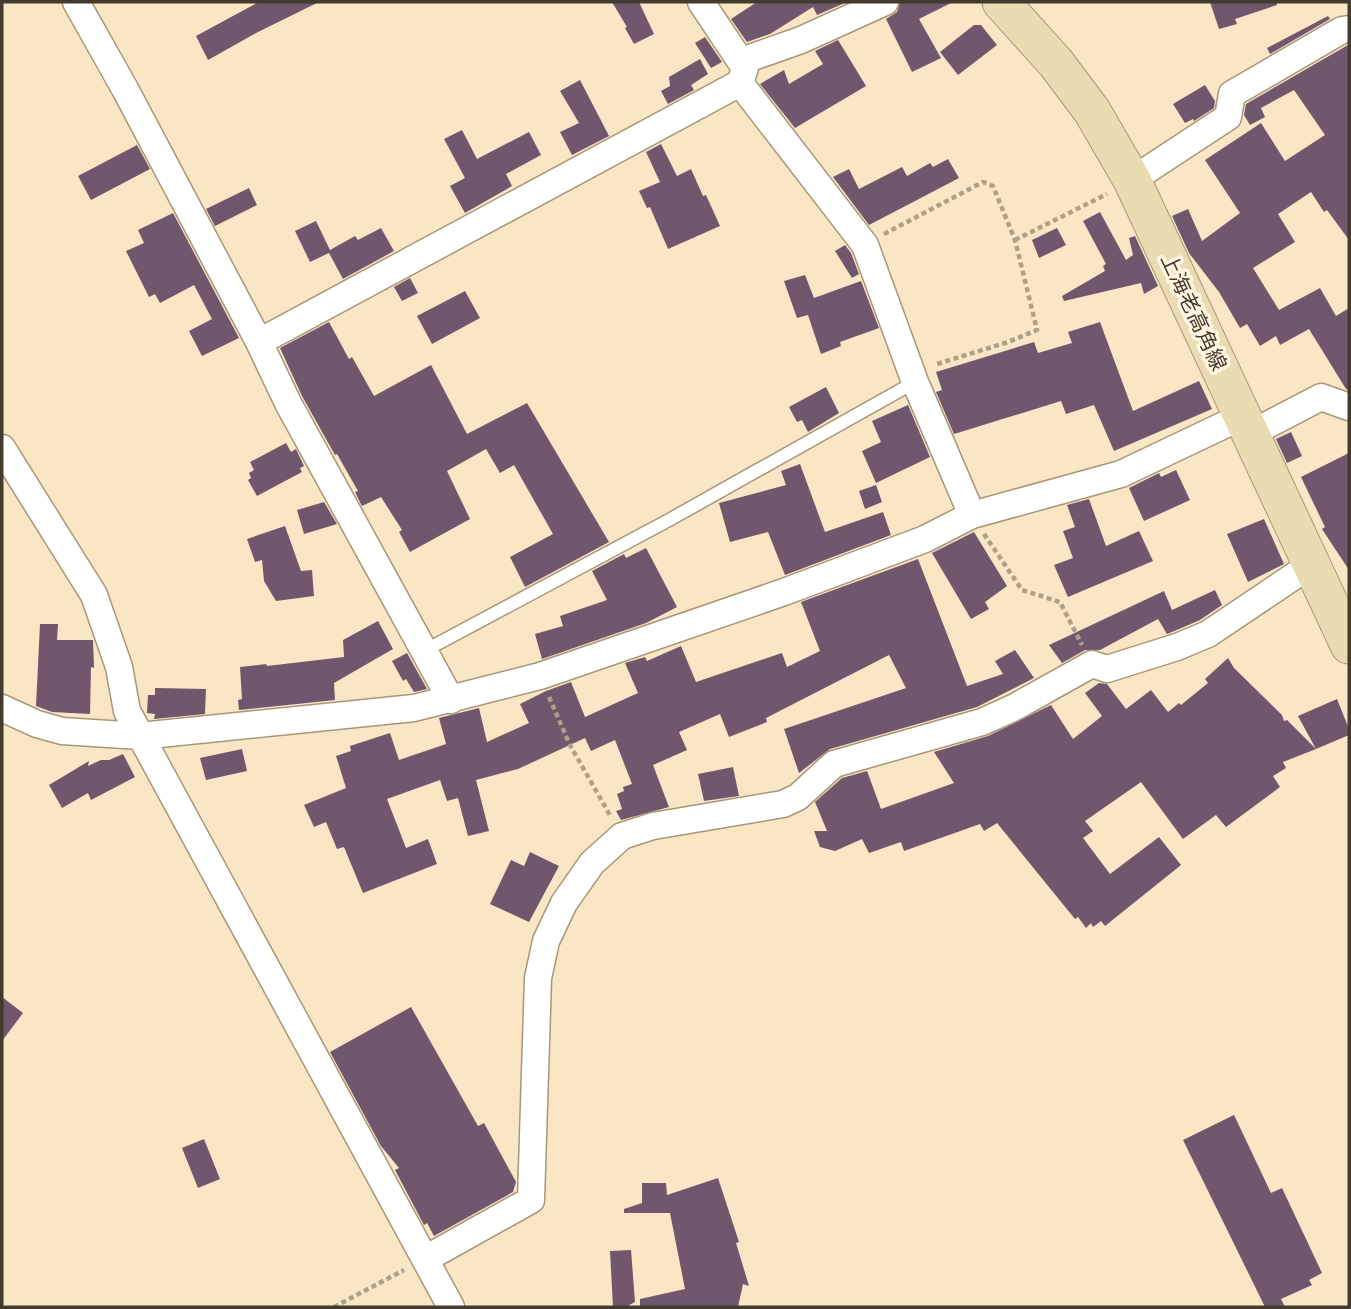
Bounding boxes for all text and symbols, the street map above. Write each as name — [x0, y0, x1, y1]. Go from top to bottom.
street label: 上海老高角線 — [1155, 249, 1233, 375]

